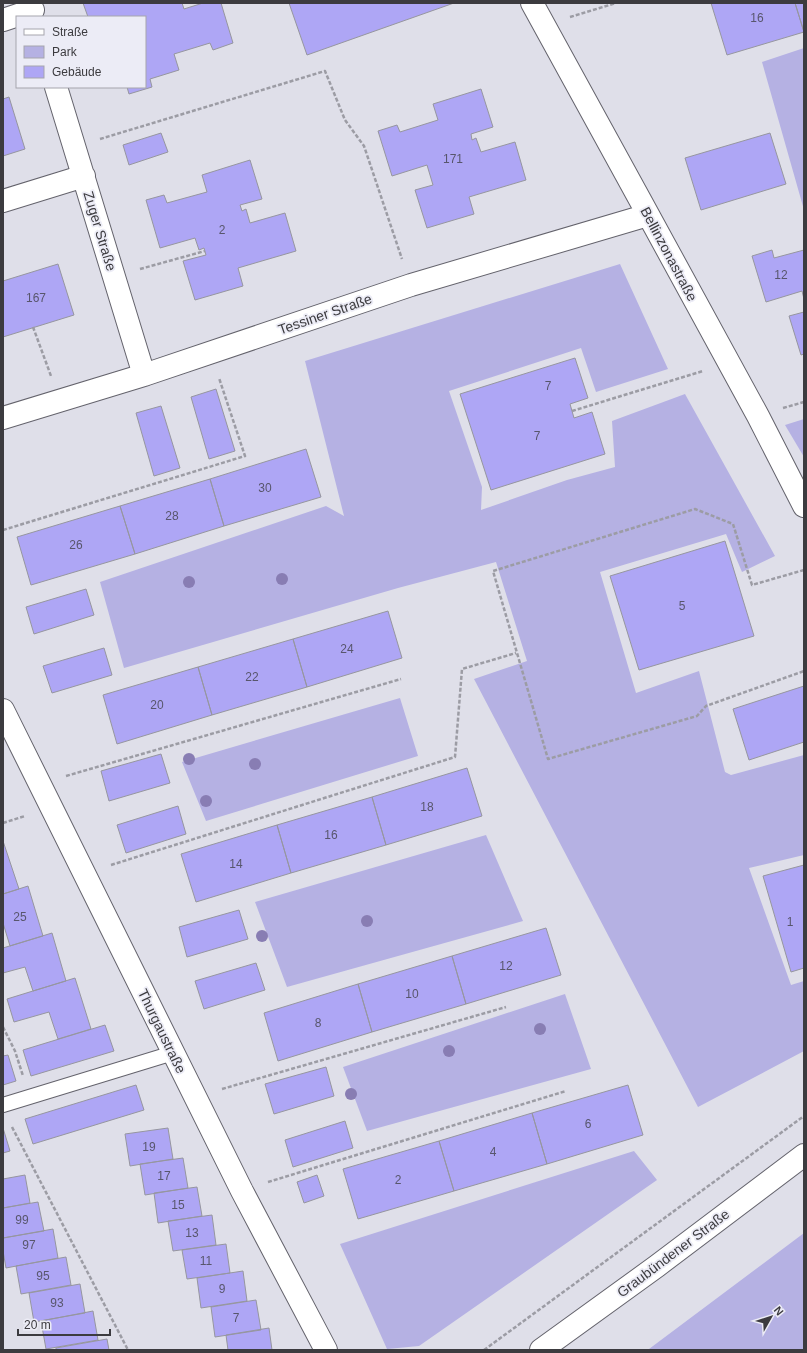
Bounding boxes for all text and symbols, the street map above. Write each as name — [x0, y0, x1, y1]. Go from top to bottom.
house number: 16 — [750, 11, 764, 25]
legend — [16, 16, 146, 88]
text: Straße — [52, 25, 88, 39]
text: Park — [52, 45, 78, 59]
text: Gebäude — [52, 65, 102, 79]
house number: 171 — [443, 152, 463, 166]
street label: Zuger Straße — [80, 189, 120, 273]
street label: Bellinzonastraße — [637, 204, 701, 304]
house number: 2 — [219, 223, 226, 237]
house number: 12 — [774, 268, 788, 282]
street label: Tessiner Straße — [276, 290, 374, 338]
house number: 167 — [26, 291, 46, 305]
house number: 7 — [545, 379, 552, 393]
house number: 7 — [534, 429, 541, 443]
house number: 30 — [258, 481, 272, 495]
house number: 28 — [165, 509, 179, 523]
house number: 26 — [69, 538, 83, 552]
house number: 5 — [679, 599, 686, 613]
house number: 24 — [340, 642, 354, 656]
house number: 22 — [245, 670, 259, 684]
house number: 20 — [150, 698, 164, 712]
house number: 18 — [420, 800, 434, 814]
house number: 16 — [324, 828, 338, 842]
house number: 14 — [229, 857, 243, 871]
house number: 25 — [13, 910, 27, 924]
house number: 1 — [787, 915, 794, 929]
house number: 12 — [499, 959, 513, 973]
street label: Thurgaustraße — [135, 986, 189, 1076]
house number: 10 — [405, 987, 419, 1001]
house number: 8 — [315, 1016, 322, 1030]
house number: 6 — [585, 1117, 592, 1131]
house number: 19 — [142, 1140, 156, 1154]
house number: 4 — [490, 1145, 497, 1159]
house number: 17 — [157, 1169, 171, 1183]
house number: 2 — [395, 1173, 402, 1187]
house number: 15 — [171, 1198, 185, 1212]
street label: Graubündener Straße — [614, 1206, 732, 1300]
house number: 99 — [15, 1213, 29, 1227]
house number: 13 — [185, 1226, 199, 1240]
house number: 97 — [22, 1238, 36, 1252]
house number: 11 — [200, 1254, 213, 1268]
house number: 95 — [36, 1269, 50, 1283]
house number: 9 — [219, 1282, 226, 1296]
house number: 93 — [50, 1296, 64, 1310]
north arrow — [751, 1297, 791, 1337]
text: N — [772, 1304, 786, 1318]
scale bar — [18, 1311, 110, 1337]
house number: 7 — [233, 1311, 240, 1325]
text: 20 m — [24, 1318, 51, 1332]

